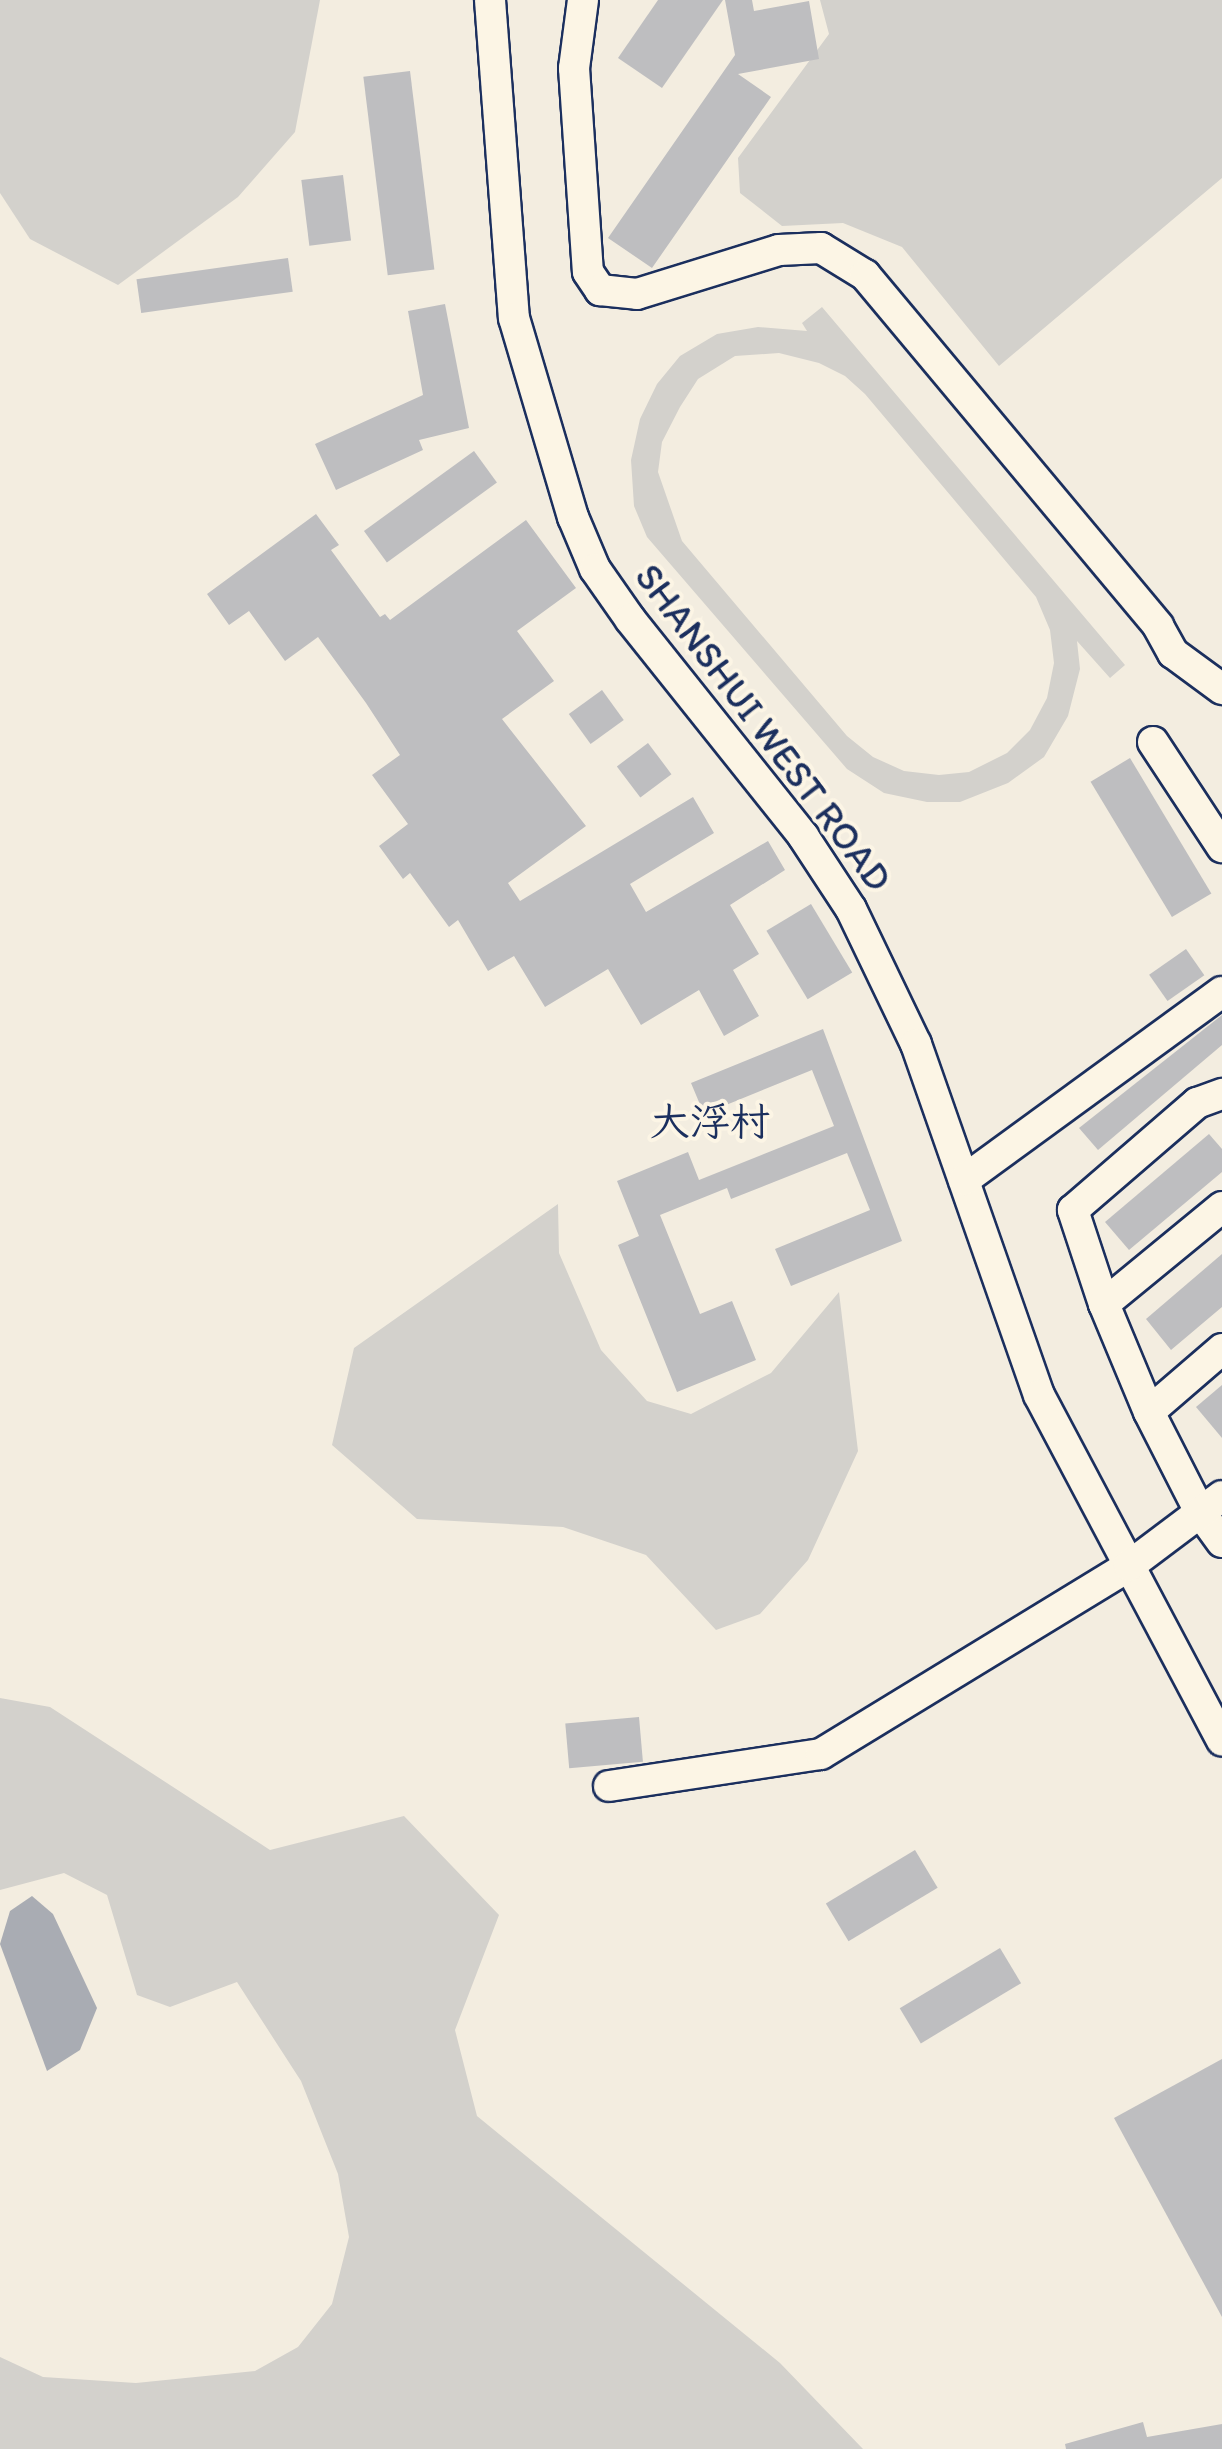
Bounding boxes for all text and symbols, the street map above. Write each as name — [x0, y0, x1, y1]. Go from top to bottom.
street label: SHANSHUI WEST ROAD — [625, 556, 901, 900]
district label: 大浮村 — [650, 1097, 770, 1145]

